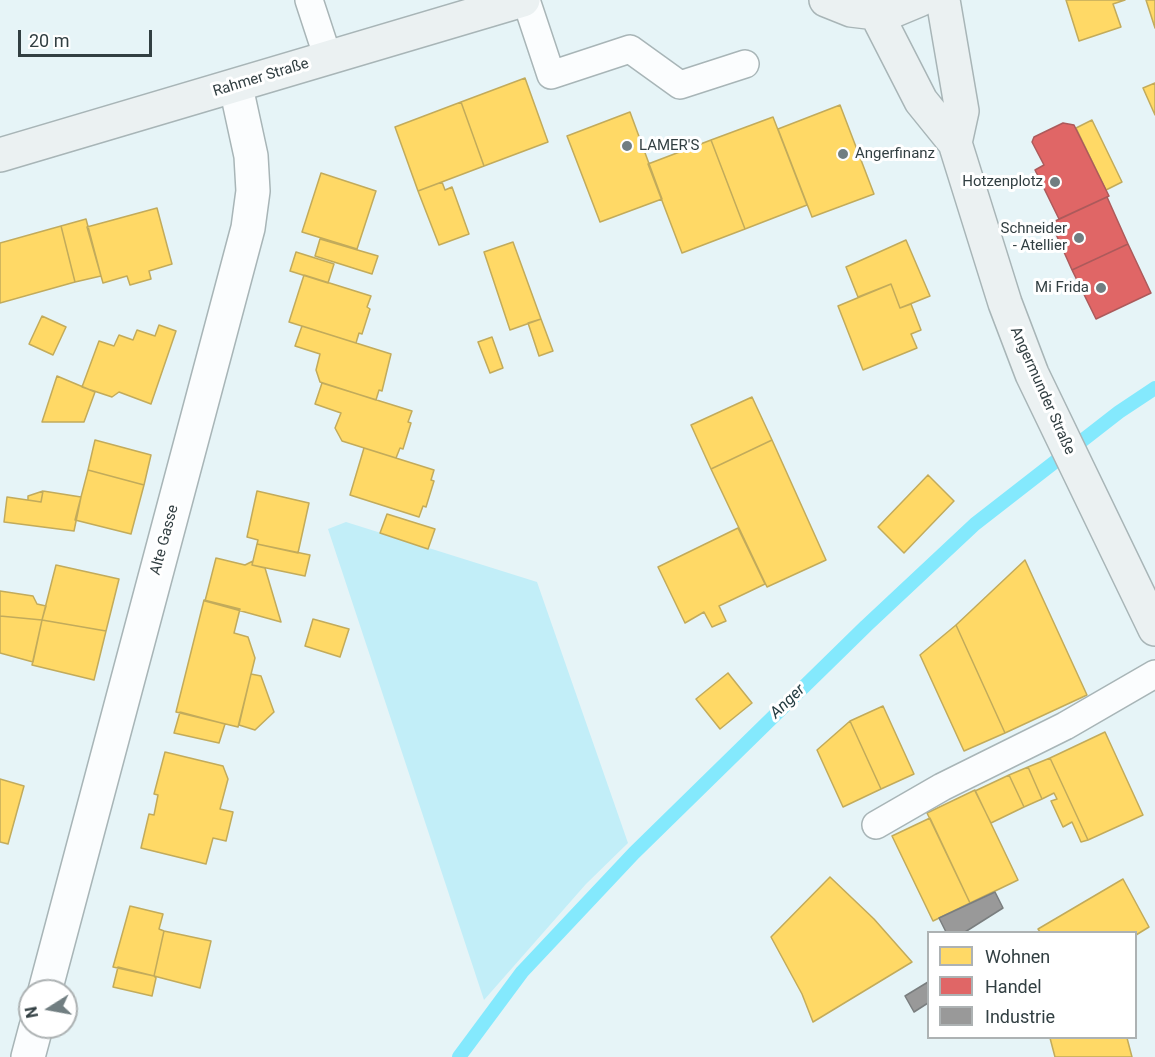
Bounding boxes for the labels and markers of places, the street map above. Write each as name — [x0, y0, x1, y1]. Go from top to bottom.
place label: LAMER'S — [639, 137, 699, 155]
marker: LAMER'S — [620, 139, 634, 153]
place label: Angerfinanz — [855, 145, 935, 163]
marker: Angerfinanz — [836, 147, 850, 161]
place label: Hotzenplotz — [962, 173, 1043, 191]
marker: Hotzenplotz — [1048, 175, 1062, 189]
place label: Schneider - Atellier — [1001, 220, 1067, 255]
marker: Schneider - Atellier — [1072, 231, 1086, 245]
place label: Mi Frida — [1035, 279, 1089, 297]
marker: Mi Frida — [1094, 281, 1108, 295]

